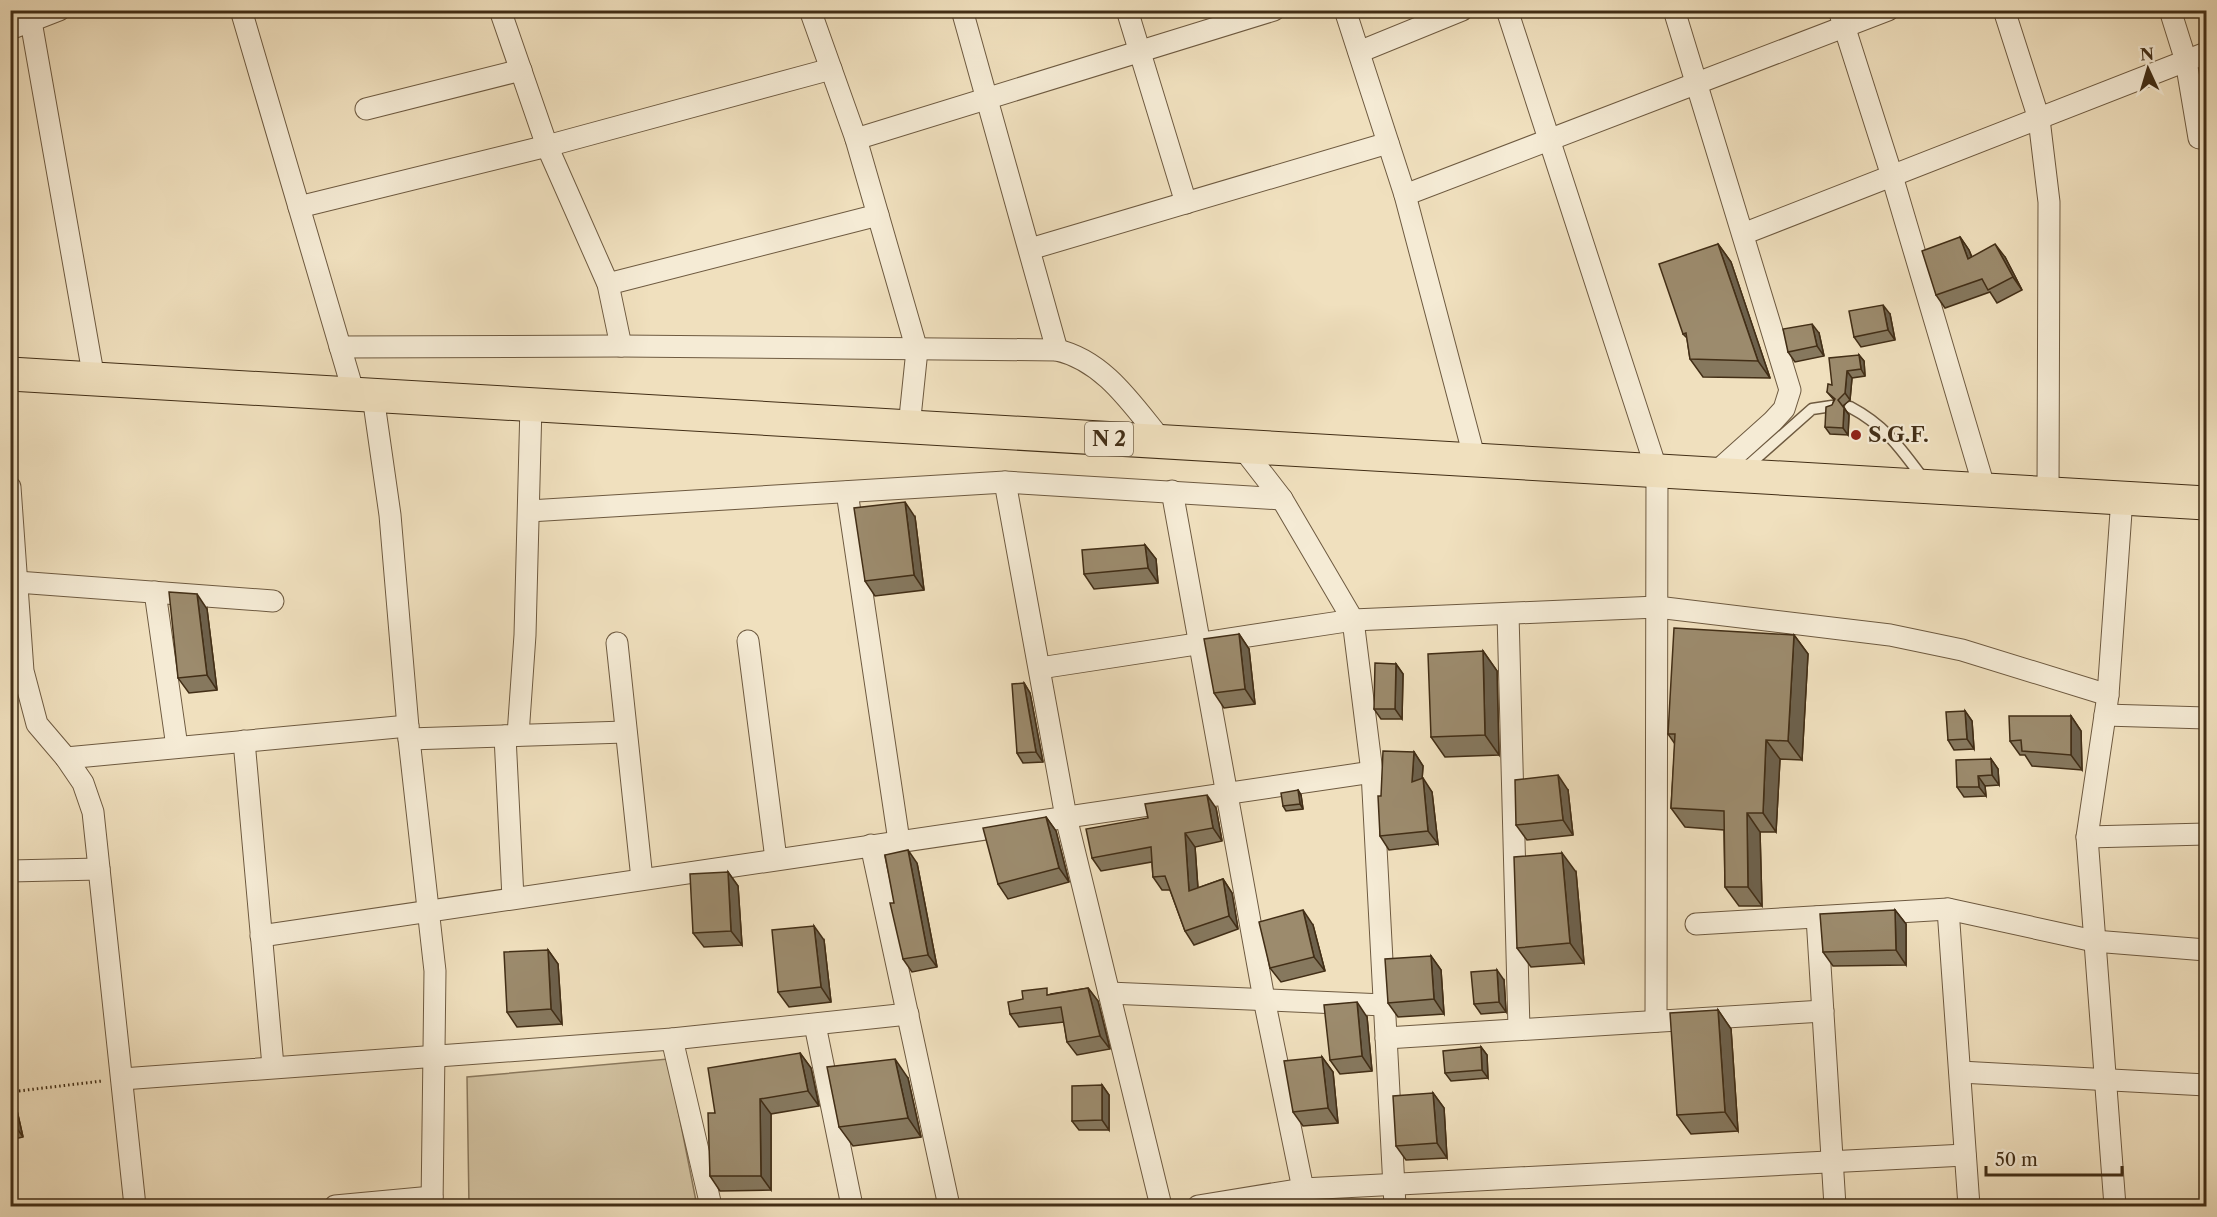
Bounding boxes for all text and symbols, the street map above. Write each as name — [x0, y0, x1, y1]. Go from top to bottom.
north arrow — [2118, 39, 2178, 99]
text: N — [2139, 44, 2155, 64]
road number: N 2 — [1085, 422, 1133, 456]
place label: S.G.F. — [1868, 422, 1929, 447]
marker: S.G.F. — [1849, 428, 1863, 442]
scale bar — [1986, 1139, 2122, 1177]
text: 50 m — [1995, 1149, 2038, 1171]

